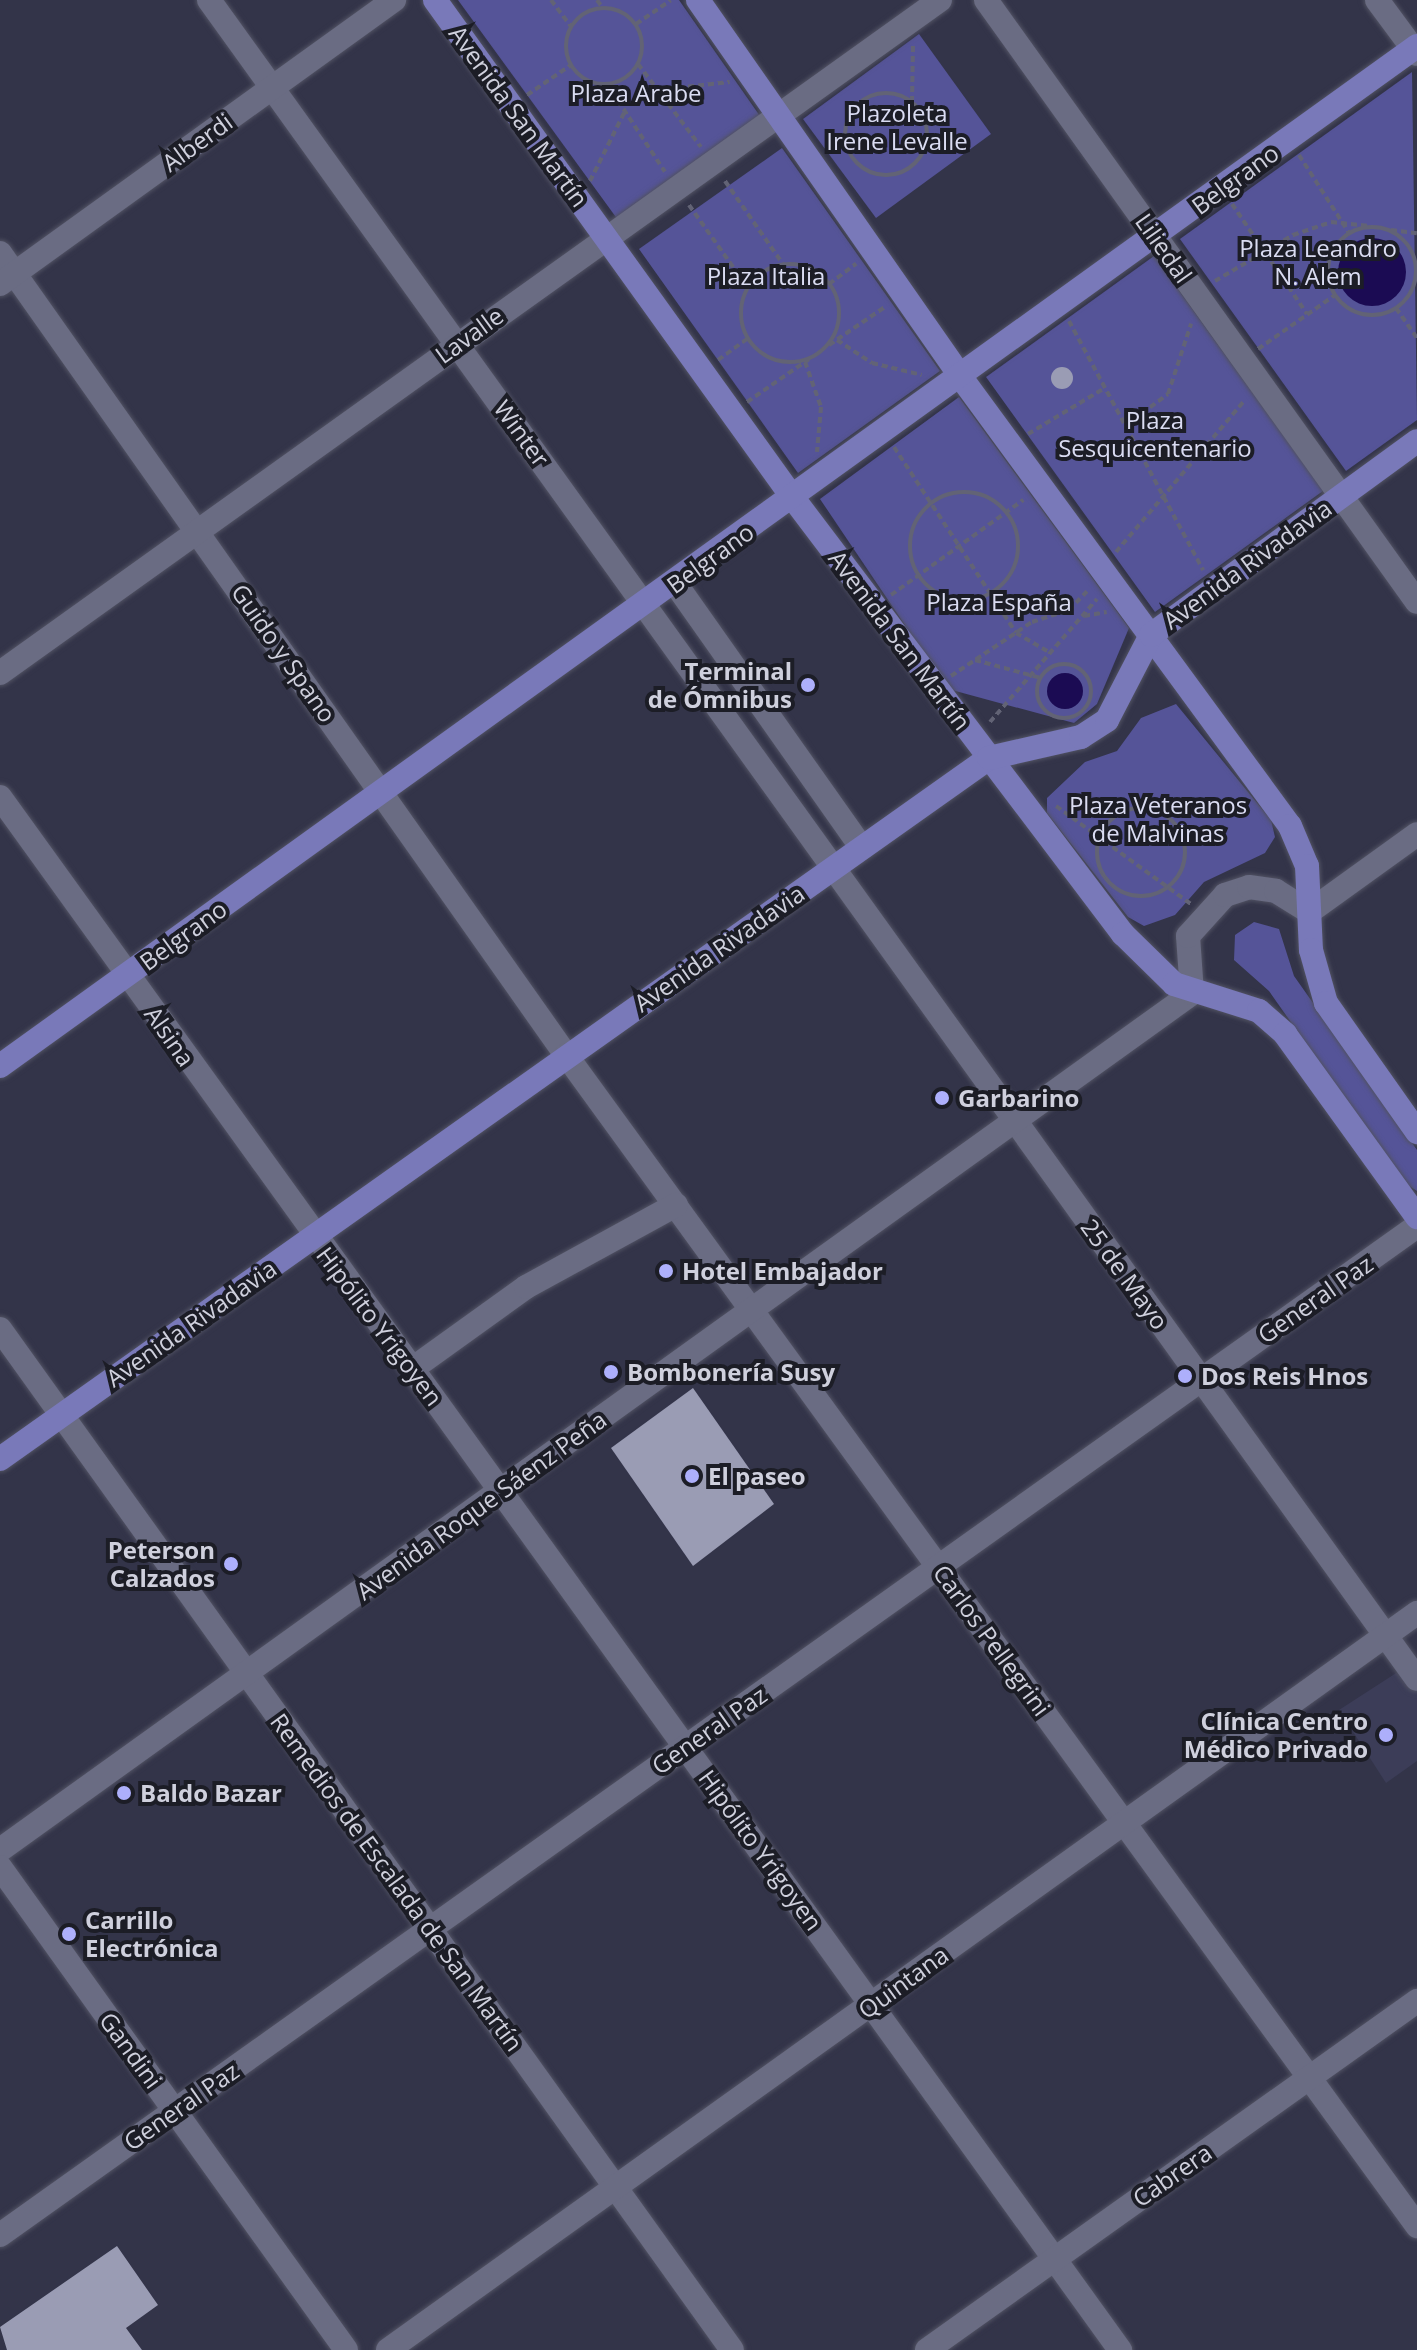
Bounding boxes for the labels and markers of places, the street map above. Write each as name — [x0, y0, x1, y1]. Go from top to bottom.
place label: Terminal de Ómnibus — [648, 657, 792, 713]
marker: Terminal de Ómnibus — [799, 676, 817, 694]
place label: Garbarino — [958, 1084, 1079, 1112]
marker: Garbarino — [933, 1089, 951, 1107]
place label: Hotel Embajador — [682, 1257, 883, 1285]
marker: Hotel Embajador — [657, 1262, 675, 1280]
place label: Bombonería Susy — [627, 1358, 835, 1386]
place label: Dos Reis Hnos — [1201, 1362, 1368, 1390]
marker: Bombonería Susy — [602, 1363, 620, 1381]
marker: Dos Reis Hnos — [1176, 1367, 1194, 1385]
place label: El paseo — [708, 1462, 806, 1490]
marker: El paseo — [683, 1467, 701, 1485]
place label: Peterson Calzados — [108, 1536, 215, 1592]
marker: Peterson Calzados — [222, 1555, 240, 1573]
place label: Clínica Centro Médico Privado — [1184, 1707, 1368, 1763]
marker: Clínica Centro Médico Privado — [1375, 1724, 1397, 1746]
place label: Baldo Bazar — [140, 1779, 282, 1807]
marker: Baldo Bazar — [115, 1784, 133, 1802]
place label: Carrillo Electrónica — [85, 1906, 218, 1962]
marker: Carrillo Electrónica — [60, 1925, 78, 1943]

